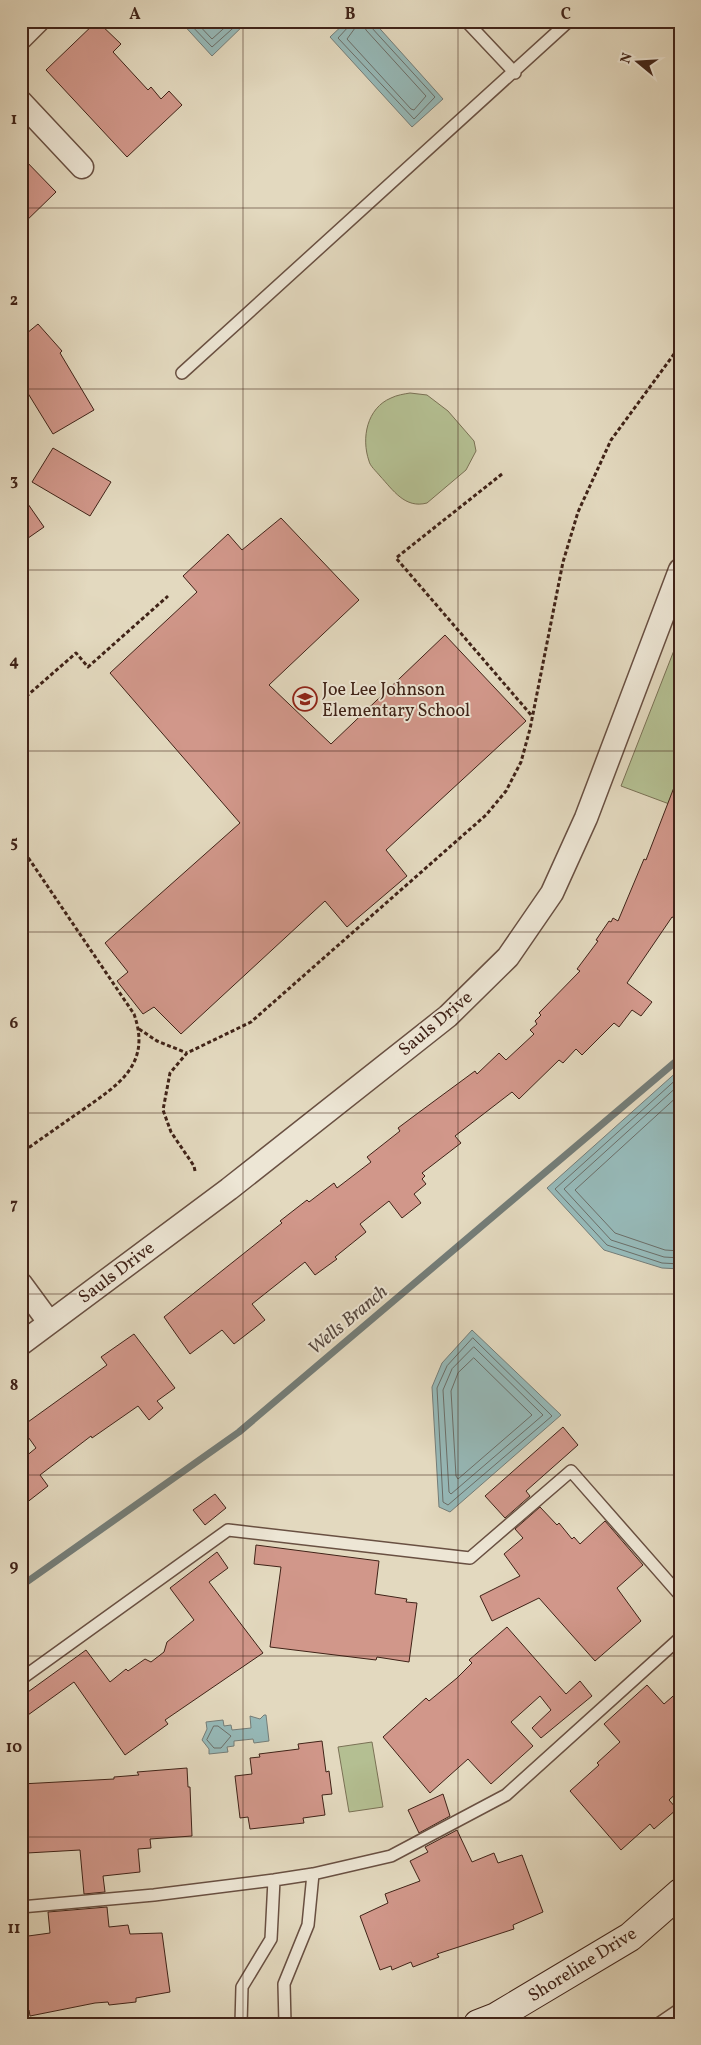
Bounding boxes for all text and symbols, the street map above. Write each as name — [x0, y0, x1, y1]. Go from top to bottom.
text: A — [129, 4, 141, 26]
text: B — [345, 4, 356, 26]
text: C — [561, 4, 571, 26]
north arrow — [614, 38, 664, 88]
text: N — [616, 51, 638, 66]
text: 1 — [11, 109, 17, 131]
text: 2 — [10, 290, 18, 312]
text: 3 — [10, 470, 18, 492]
text: 4 — [9, 651, 19, 673]
place label: Joe Lee Johnson Elementary School — [322, 678, 470, 724]
school or university icon: Joe Lee Johnson Elementary School — [292, 686, 318, 712]
text: 5 — [10, 832, 18, 854]
street label: Sauls Drive — [394, 986, 478, 1063]
text: 6 — [10, 1013, 19, 1035]
text: 7 — [10, 1194, 18, 1216]
street label: Sauls Drive — [74, 1236, 160, 1310]
water label: Wells Branch — [303, 1279, 394, 1362]
text: 8 — [10, 1375, 18, 1397]
text: 9 — [10, 1556, 19, 1578]
text: 10 — [6, 1737, 22, 1759]
text: 11 — [8, 1918, 20, 1940]
street label: Shoreline Drive — [524, 1922, 642, 2009]

